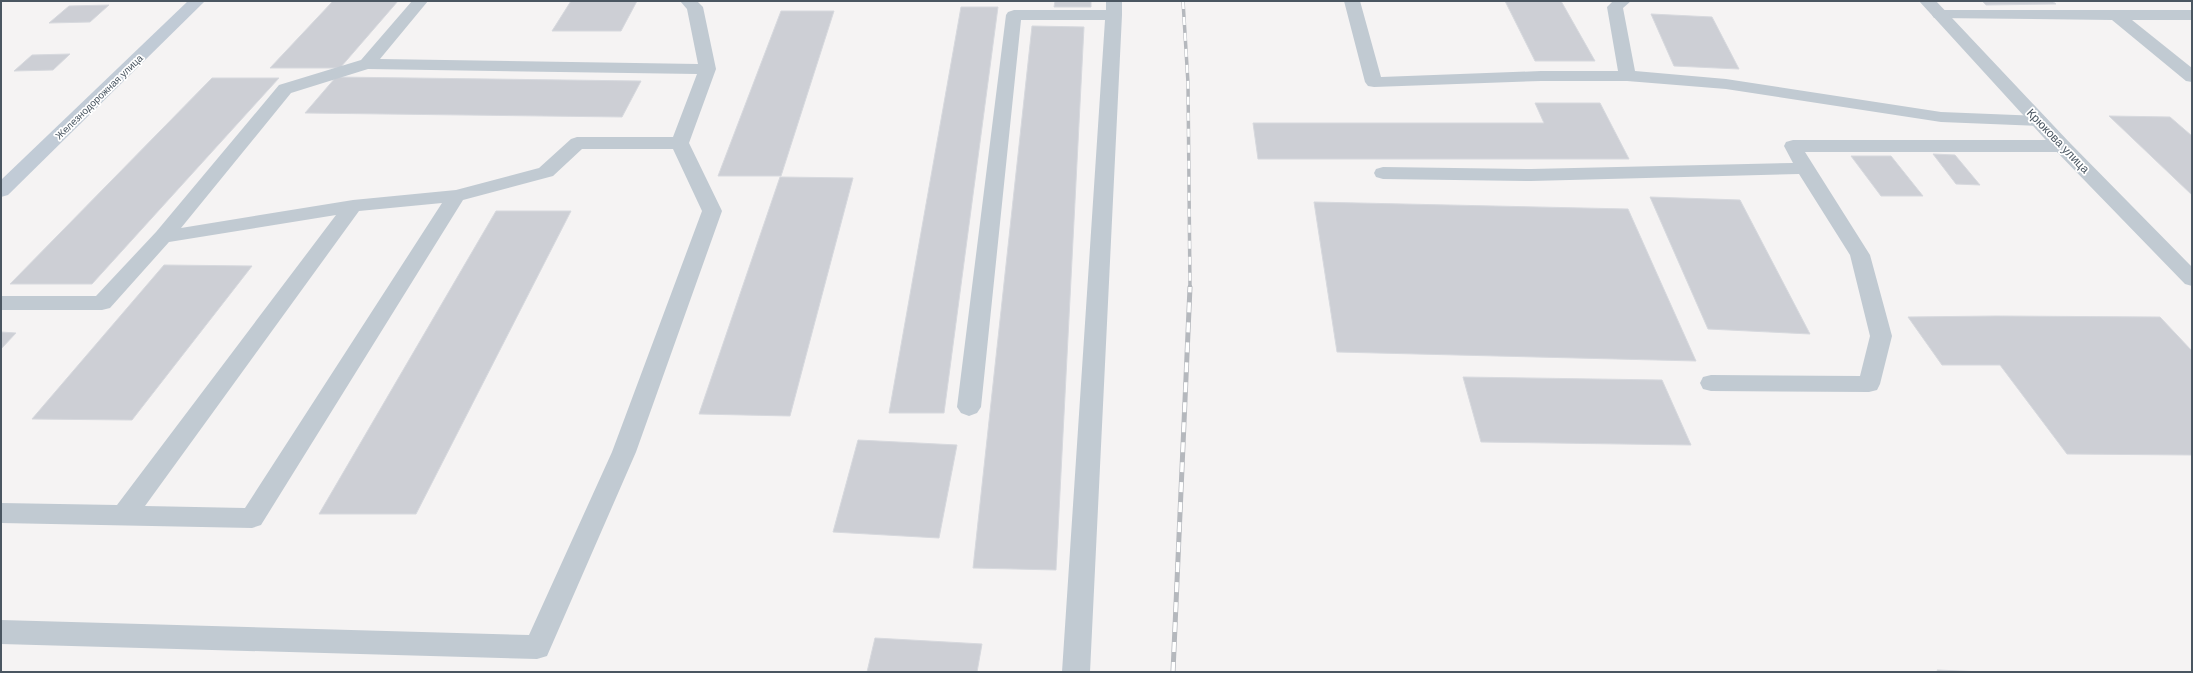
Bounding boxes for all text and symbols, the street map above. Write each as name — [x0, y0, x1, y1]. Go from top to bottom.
street label: Железнодорожная улица — [53, 52, 145, 142]
street label: Крюкова улица — [2024, 106, 2092, 176]

